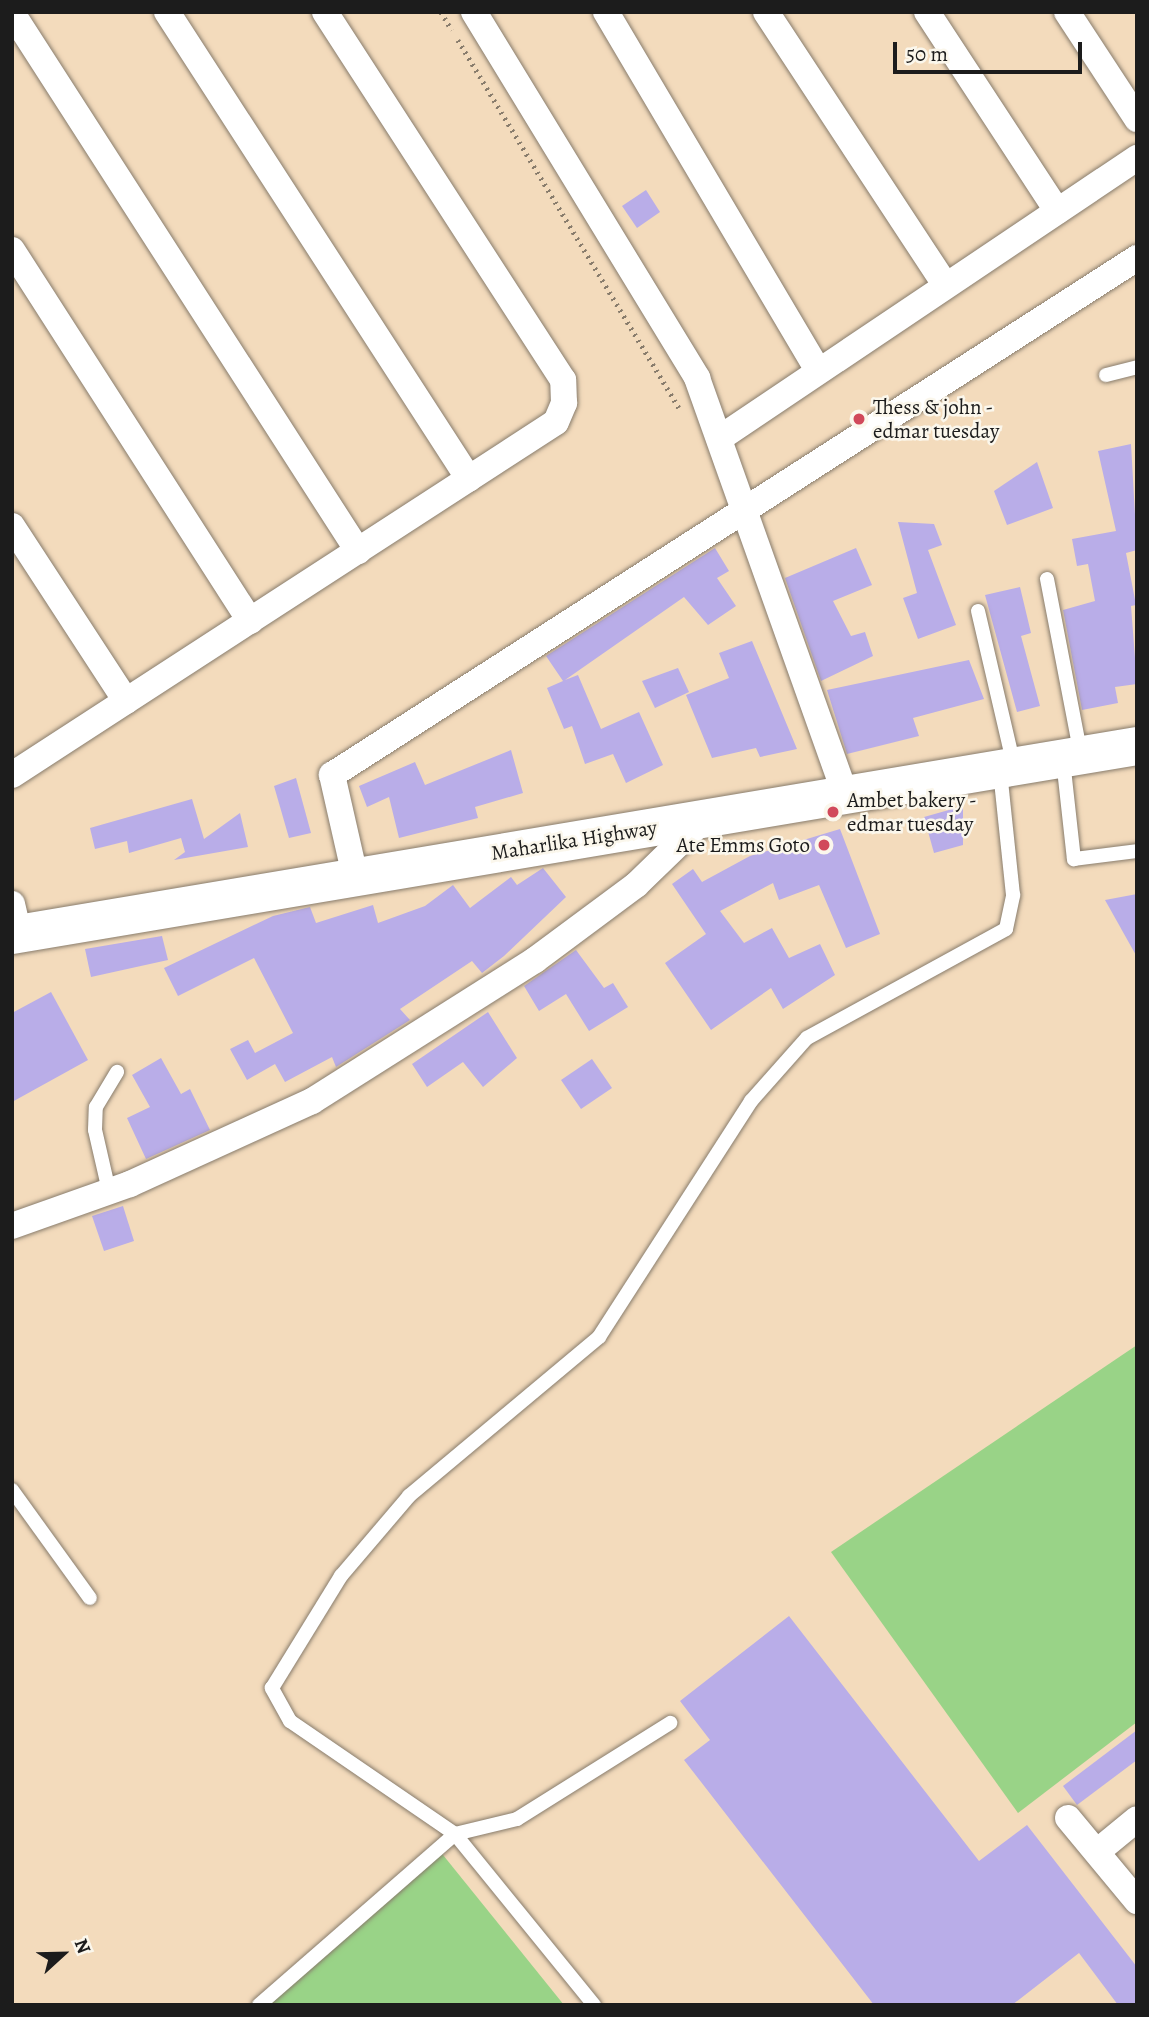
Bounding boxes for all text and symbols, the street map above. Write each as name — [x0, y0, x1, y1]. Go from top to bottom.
scale bar — [897, 28, 1086, 72]
text: 50 m — [906, 40, 948, 68]
place label: Thess & john - edmar tuesday — [873, 394, 999, 444]
marker: Thess & john - edmar tuesday — [851, 411, 867, 427]
place label: Ambet bakery - edmar tuesday — [847, 787, 977, 837]
marker: Ambet bakery - edmar tuesday — [825, 804, 841, 820]
street label: Maharlika Highway — [489, 814, 659, 866]
place label: Ate Emms Goto — [676, 832, 810, 858]
marker: Ate Emms Goto — [816, 837, 832, 853]
north arrow — [28, 1919, 98, 1989]
text: N — [68, 1935, 97, 1957]

